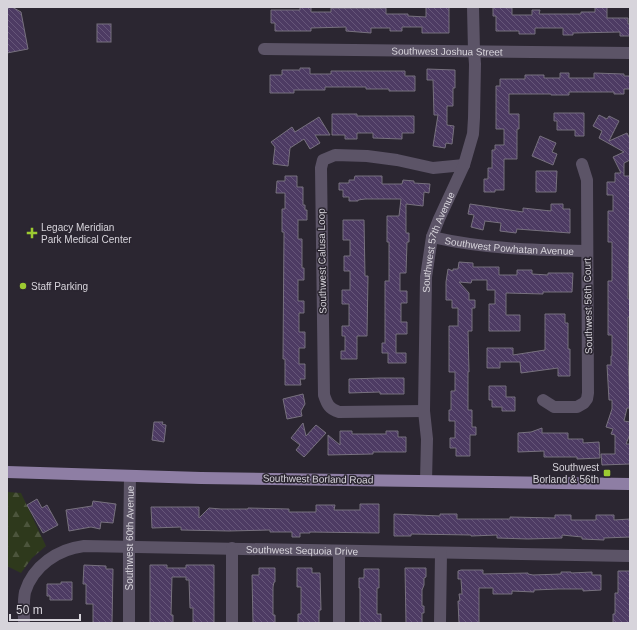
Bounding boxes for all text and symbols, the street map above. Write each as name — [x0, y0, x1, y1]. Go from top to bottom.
street label: Southwest Joshua Street — [391, 45, 503, 57]
street label: Southwest 57th Avenue — [420, 189, 457, 293]
street label: Southwest Calusa Loop — [316, 208, 328, 314]
place label: Legacy Meridian Park Medical Center — [41, 222, 132, 245]
marker: Legacy Meridian Park Medical Center — [26, 227, 38, 239]
street label: Southwest Powhatan Avenue — [444, 234, 574, 256]
street label: Southwest 56th Court — [582, 258, 594, 354]
marker: Staff Parking — [18, 281, 28, 291]
place label: Staff Parking — [31, 281, 88, 292]
place label: Southwest Borland & 56th — [533, 462, 599, 485]
marker: Southwest Borland & 56th — [602, 468, 612, 478]
street label: Southwest Borland Road — [263, 473, 373, 485]
street label: Southwest 60th Avenue — [124, 485, 135, 590]
street label: Southwest Sequoia Drive — [246, 543, 359, 557]
scale bar — [10, 596, 80, 622]
text: 50 m — [16, 603, 43, 617]

